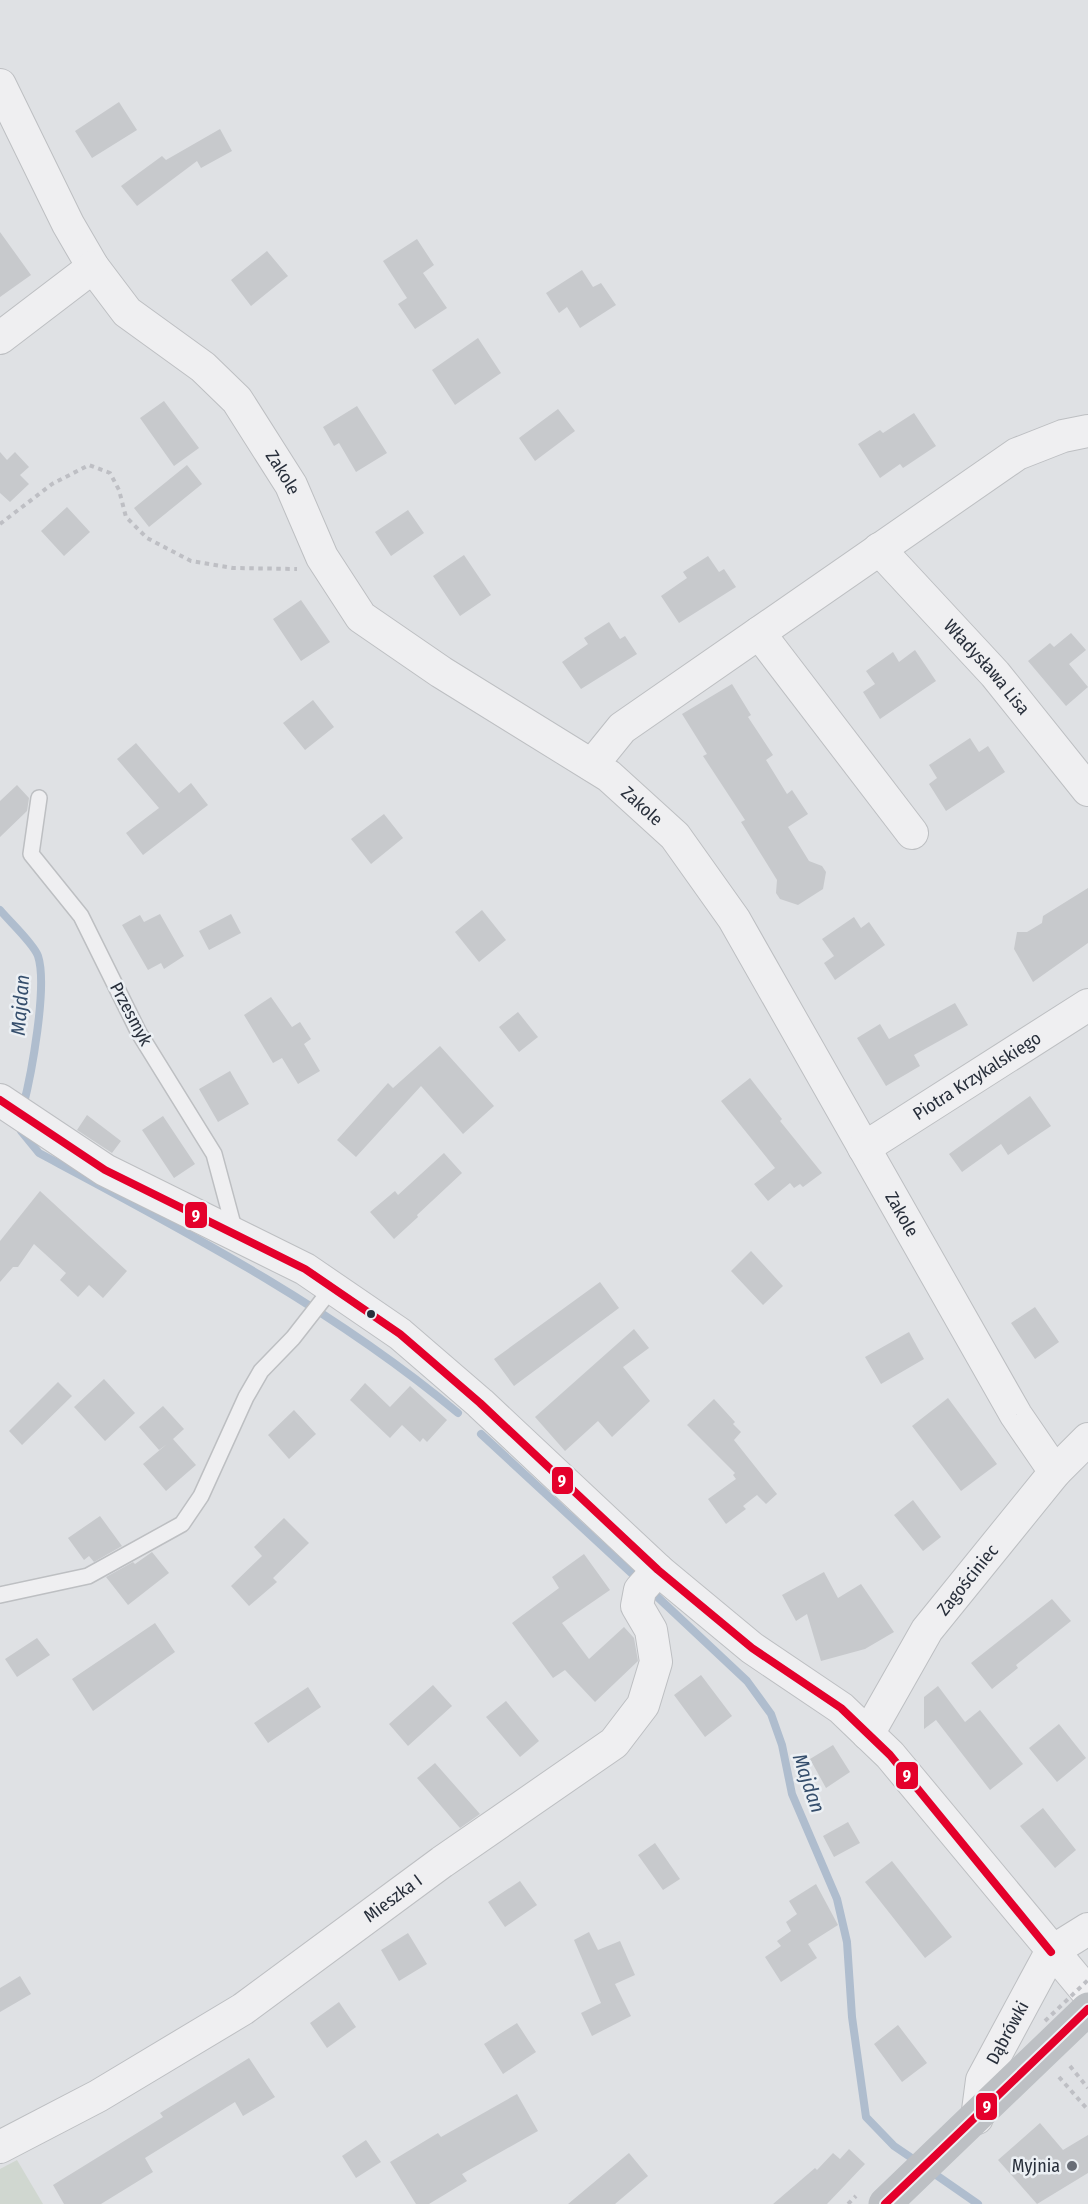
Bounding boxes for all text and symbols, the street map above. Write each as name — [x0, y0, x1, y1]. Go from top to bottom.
street label: Zakole — [261, 446, 305, 498]
street label: Władysława Lisa — [939, 615, 1035, 720]
street label: Zakole — [617, 782, 667, 830]
water label: Majdan — [6, 974, 34, 1036]
street label: Przesmyk — [105, 978, 157, 1050]
street label: Piotra Krzykalskiego — [909, 1027, 1045, 1125]
street label: Zakole — [880, 1188, 923, 1241]
line badge: 9 — [184, 1201, 208, 1229]
text: 9 — [192, 1206, 200, 1225]
unlabelled marker — [365, 1308, 377, 1320]
line badge: 9 — [551, 1466, 574, 1495]
text: 9 — [558, 1471, 566, 1490]
street label: Zagościniec — [932, 1540, 1003, 1620]
water label: Majdan — [788, 1750, 830, 1816]
line badge: 9 — [895, 1761, 919, 1790]
text: 9 — [903, 1766, 911, 1785]
street label: Mieszka I — [359, 1869, 426, 1927]
street label: Dąbrówki — [981, 1997, 1033, 2068]
line badge: 9 — [975, 2092, 998, 2121]
text: 9 — [983, 2097, 991, 2116]
place label: Myjnia — [1012, 2155, 1060, 2177]
marker: Myjnia — [1065, 2159, 1079, 2173]

